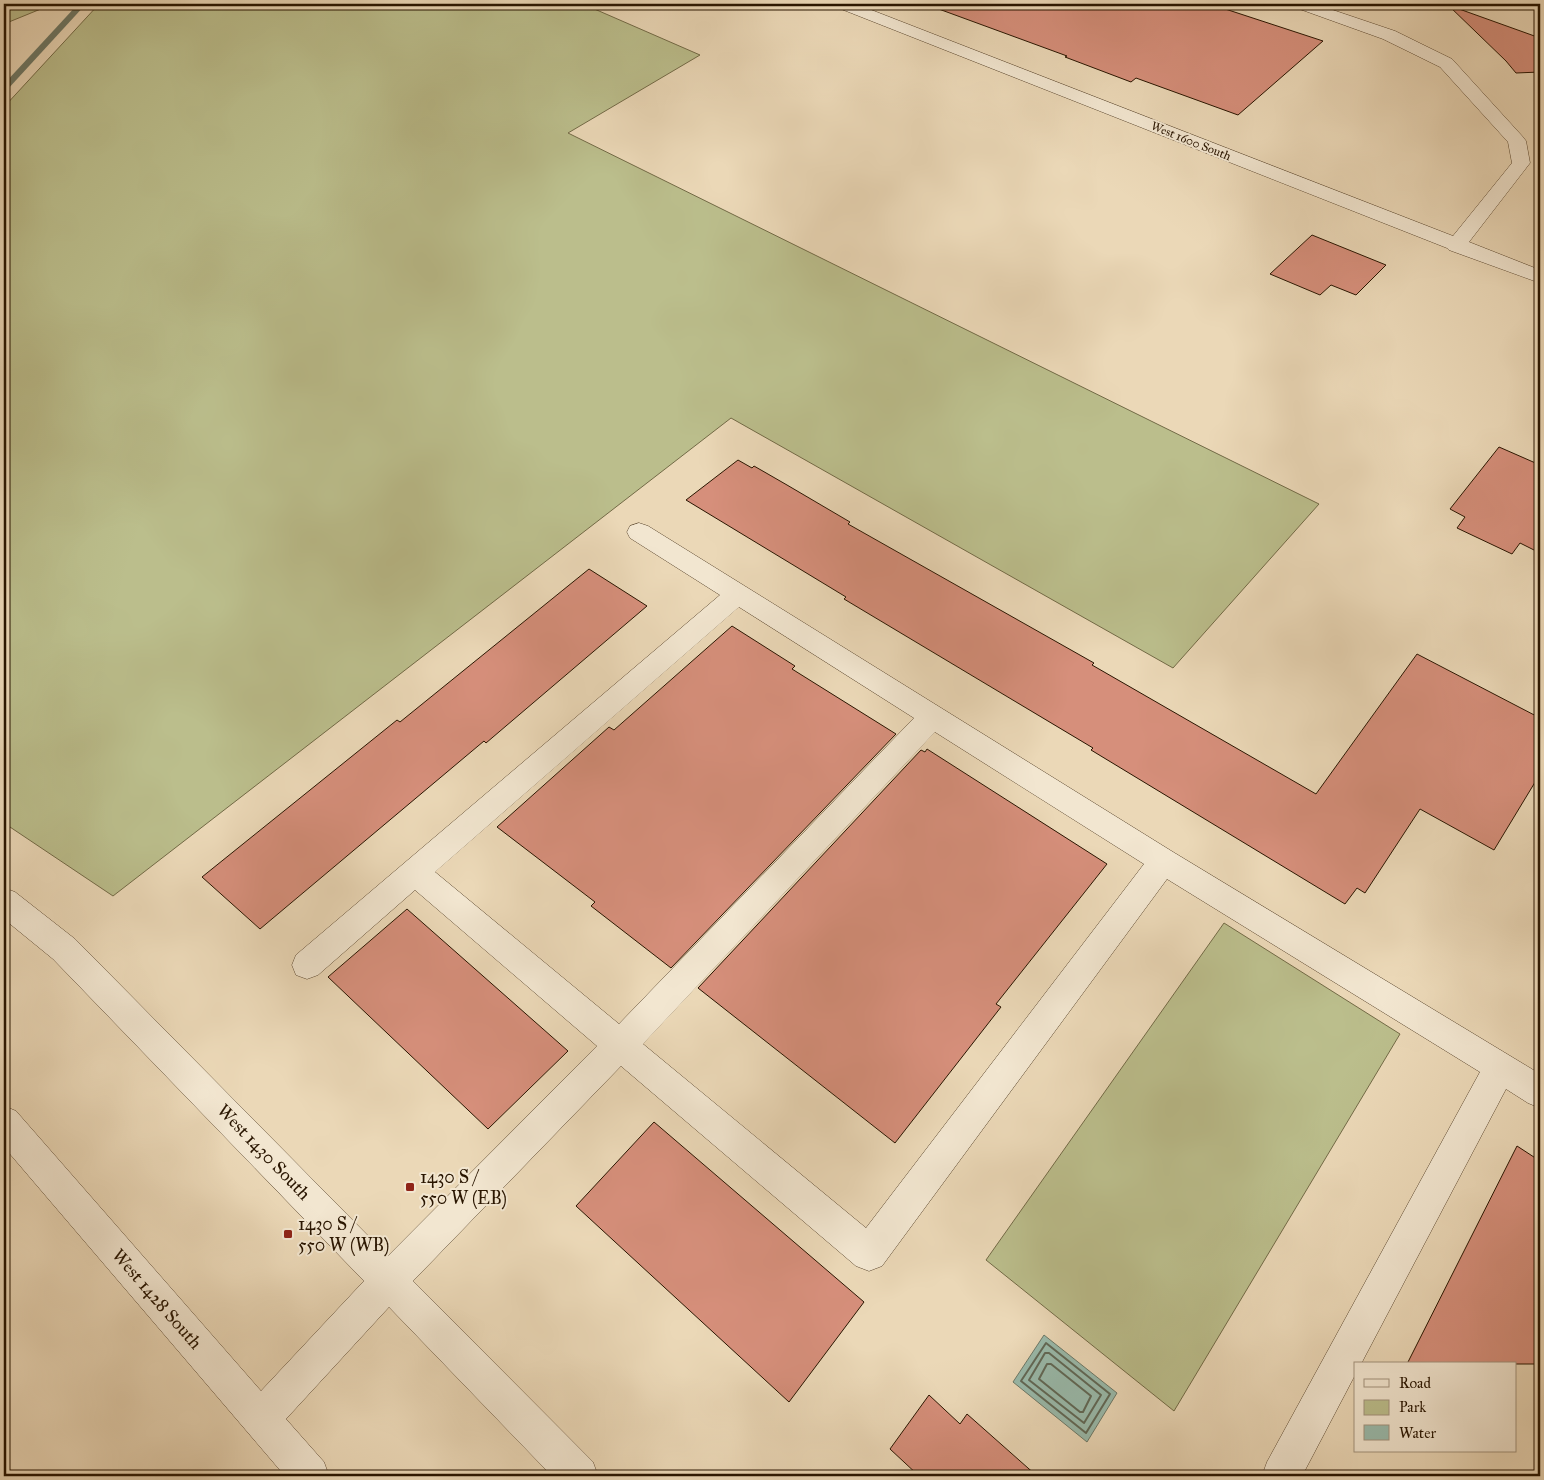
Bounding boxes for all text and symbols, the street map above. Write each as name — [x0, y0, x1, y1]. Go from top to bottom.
street label: West 1600 South — [1149, 119, 1233, 164]
street label: West 1430 South — [213, 1099, 315, 1205]
place label: 1430 S / 550 W (EB) — [420, 1166, 507, 1210]
marker: 1430 S / 550 W (EB) — [404, 1181, 416, 1193]
place label: 1430 S / 550 W (WB) — [298, 1213, 389, 1257]
marker: 1430 S / 550 W (WB) — [282, 1228, 294, 1240]
street label: West 1428 South — [107, 1244, 207, 1354]
legend — [1354, 1362, 1516, 1452]
text: Road — [1399, 1374, 1431, 1392]
text: Park — [1399, 1398, 1426, 1416]
text: Water — [1399, 1424, 1436, 1442]

